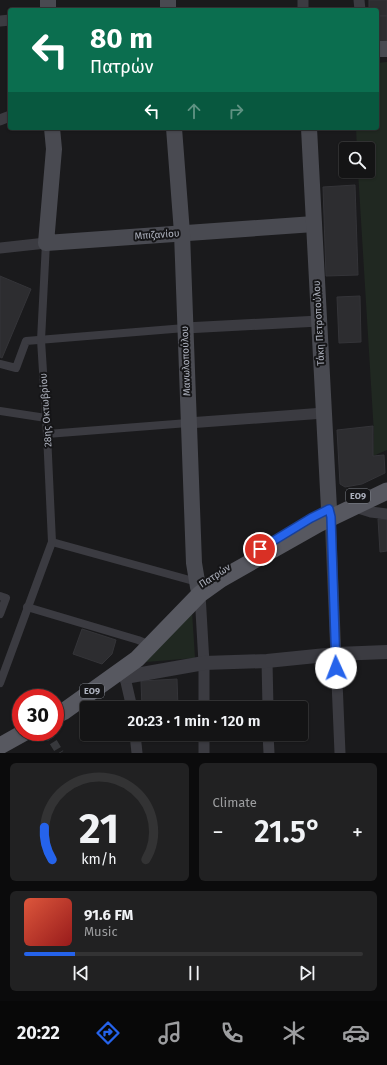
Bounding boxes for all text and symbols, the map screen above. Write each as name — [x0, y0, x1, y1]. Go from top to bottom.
text: 80 m — [90, 22, 153, 55]
icon: left — [24, 24, 76, 76]
text: Πατρών — [90, 56, 153, 78]
icon: left — [141, 100, 163, 122]
icon: ahead — [183, 100, 205, 122]
icon: right — [225, 100, 247, 122]
map controls — [339, 142, 375, 178]
button: search — [339, 142, 375, 178]
street label: Μπιζανίου — [134, 226, 180, 243]
street label: Τάκη Πετροπούλου — [310, 280, 327, 366]
street label: Μανωλοπούλου — [178, 325, 193, 396]
street label: 28ης Οκτωβρίου — [36, 372, 55, 448]
road number: ΕΟ9 — [346, 489, 370, 503]
pin — [243, 532, 277, 566]
icon: arrive — [249, 538, 271, 560]
street label: Πατρών — [196, 560, 233, 591]
position arrow — [315, 647, 357, 689]
road number: ΕΟ9 — [80, 684, 104, 698]
speed limit sign: 30 — [12, 689, 64, 741]
text: 20:23 · 1 min · 120 m — [128, 712, 260, 730]
text: Climate — [213, 795, 257, 810]
text: 21 — [79, 804, 119, 854]
text: 21.5° — [254, 814, 321, 850]
text: − — [213, 819, 224, 846]
text: + — [352, 819, 363, 846]
text: km/h — [82, 851, 117, 868]
text: 91.6 FM — [84, 906, 133, 924]
text: Music — [84, 924, 118, 939]
icon: previous — [70, 962, 92, 984]
icon: pause — [183, 962, 205, 984]
icon: next — [296, 962, 318, 984]
icon: directions — [94, 1019, 122, 1047]
icon: music — [156, 1019, 184, 1047]
icon: phone — [218, 1019, 246, 1047]
icon: climate — [280, 1019, 308, 1047]
icon: car — [342, 1019, 370, 1047]
text: 20:22 — [17, 1022, 60, 1044]

